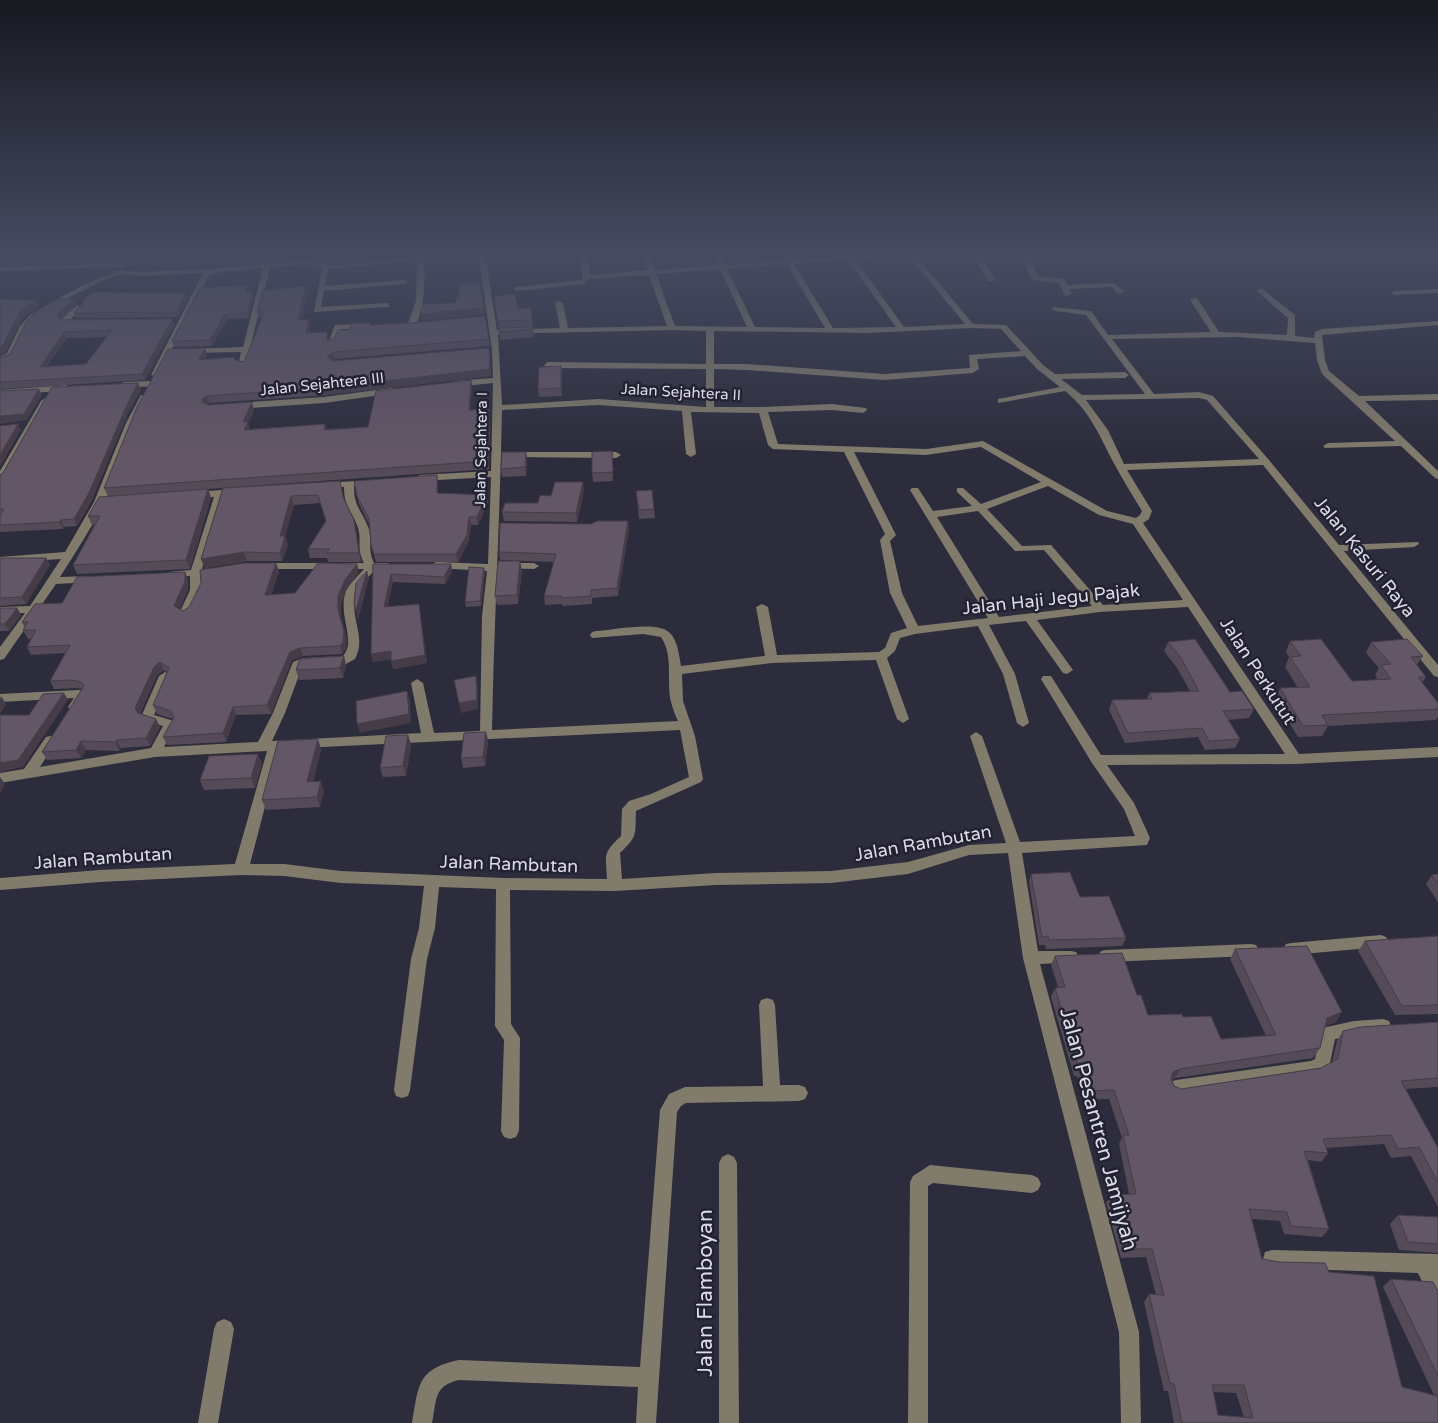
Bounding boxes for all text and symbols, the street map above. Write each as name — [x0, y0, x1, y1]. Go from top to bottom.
street label: Jalan Sejahtera III — [259, 369, 385, 399]
street label: Jalan Sejahtera II — [620, 380, 742, 404]
street label: Jalan Sejahtera I — [471, 392, 491, 508]
street label: Jalan Kasuri Raya — [1310, 492, 1420, 622]
street label: Jalan Haji Jegu Pajak — [961, 579, 1141, 619]
street label: Jalan Perkutut — [1215, 613, 1301, 729]
street label: Jalan Rambutan — [853, 820, 993, 866]
street label: Jalan Rambutan — [33, 842, 173, 874]
street label: Jalan Rambutan — [439, 851, 579, 877]
street label: Jalan Pesantren Jamijyah — [1054, 1005, 1143, 1253]
street label: Jalan Flamboyan — [693, 1209, 718, 1377]

